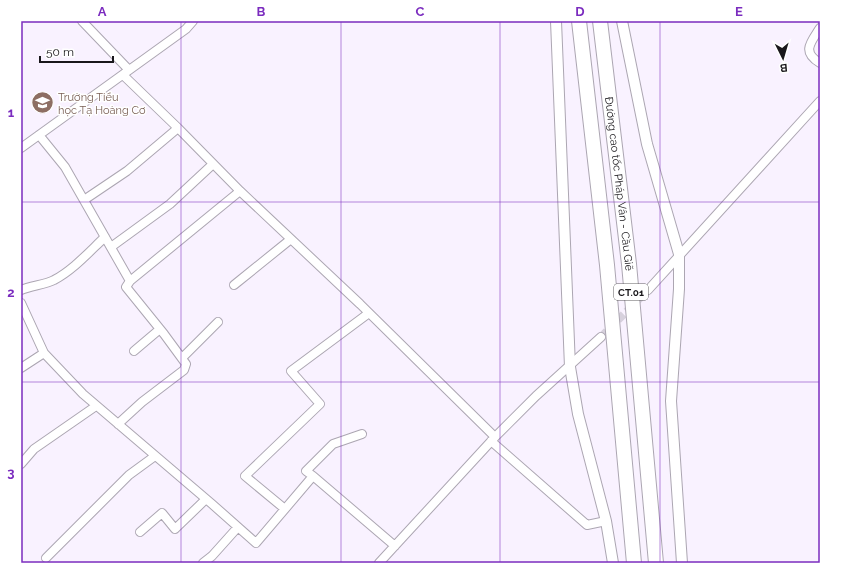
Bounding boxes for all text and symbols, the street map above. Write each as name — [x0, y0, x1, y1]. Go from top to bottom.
text: A — [98, 4, 107, 19]
text: B — [257, 4, 266, 19]
text: C — [416, 4, 425, 19]
text: D — [575, 4, 585, 19]
text: E — [735, 4, 743, 19]
scale bar — [40, 38, 113, 64]
north arrow — [763, 38, 803, 78]
text: 50 m — [46, 45, 74, 59]
text: B — [779, 61, 788, 74]
school or university icon: Trường Tiểu học Tạ Hoàng Cơ — [29, 90, 55, 116]
place label: Trường Tiểu học Tạ Hoàng Cơ — [58, 91, 146, 117]
street label: Đường cao tốc Pháp Vân - Cầu Giẽ — [603, 96, 636, 272]
text: 1 — [8, 105, 15, 120]
road number: CT.01 — [614, 284, 648, 300]
text: 2 — [7, 285, 15, 300]
text: 3 — [7, 465, 15, 480]

